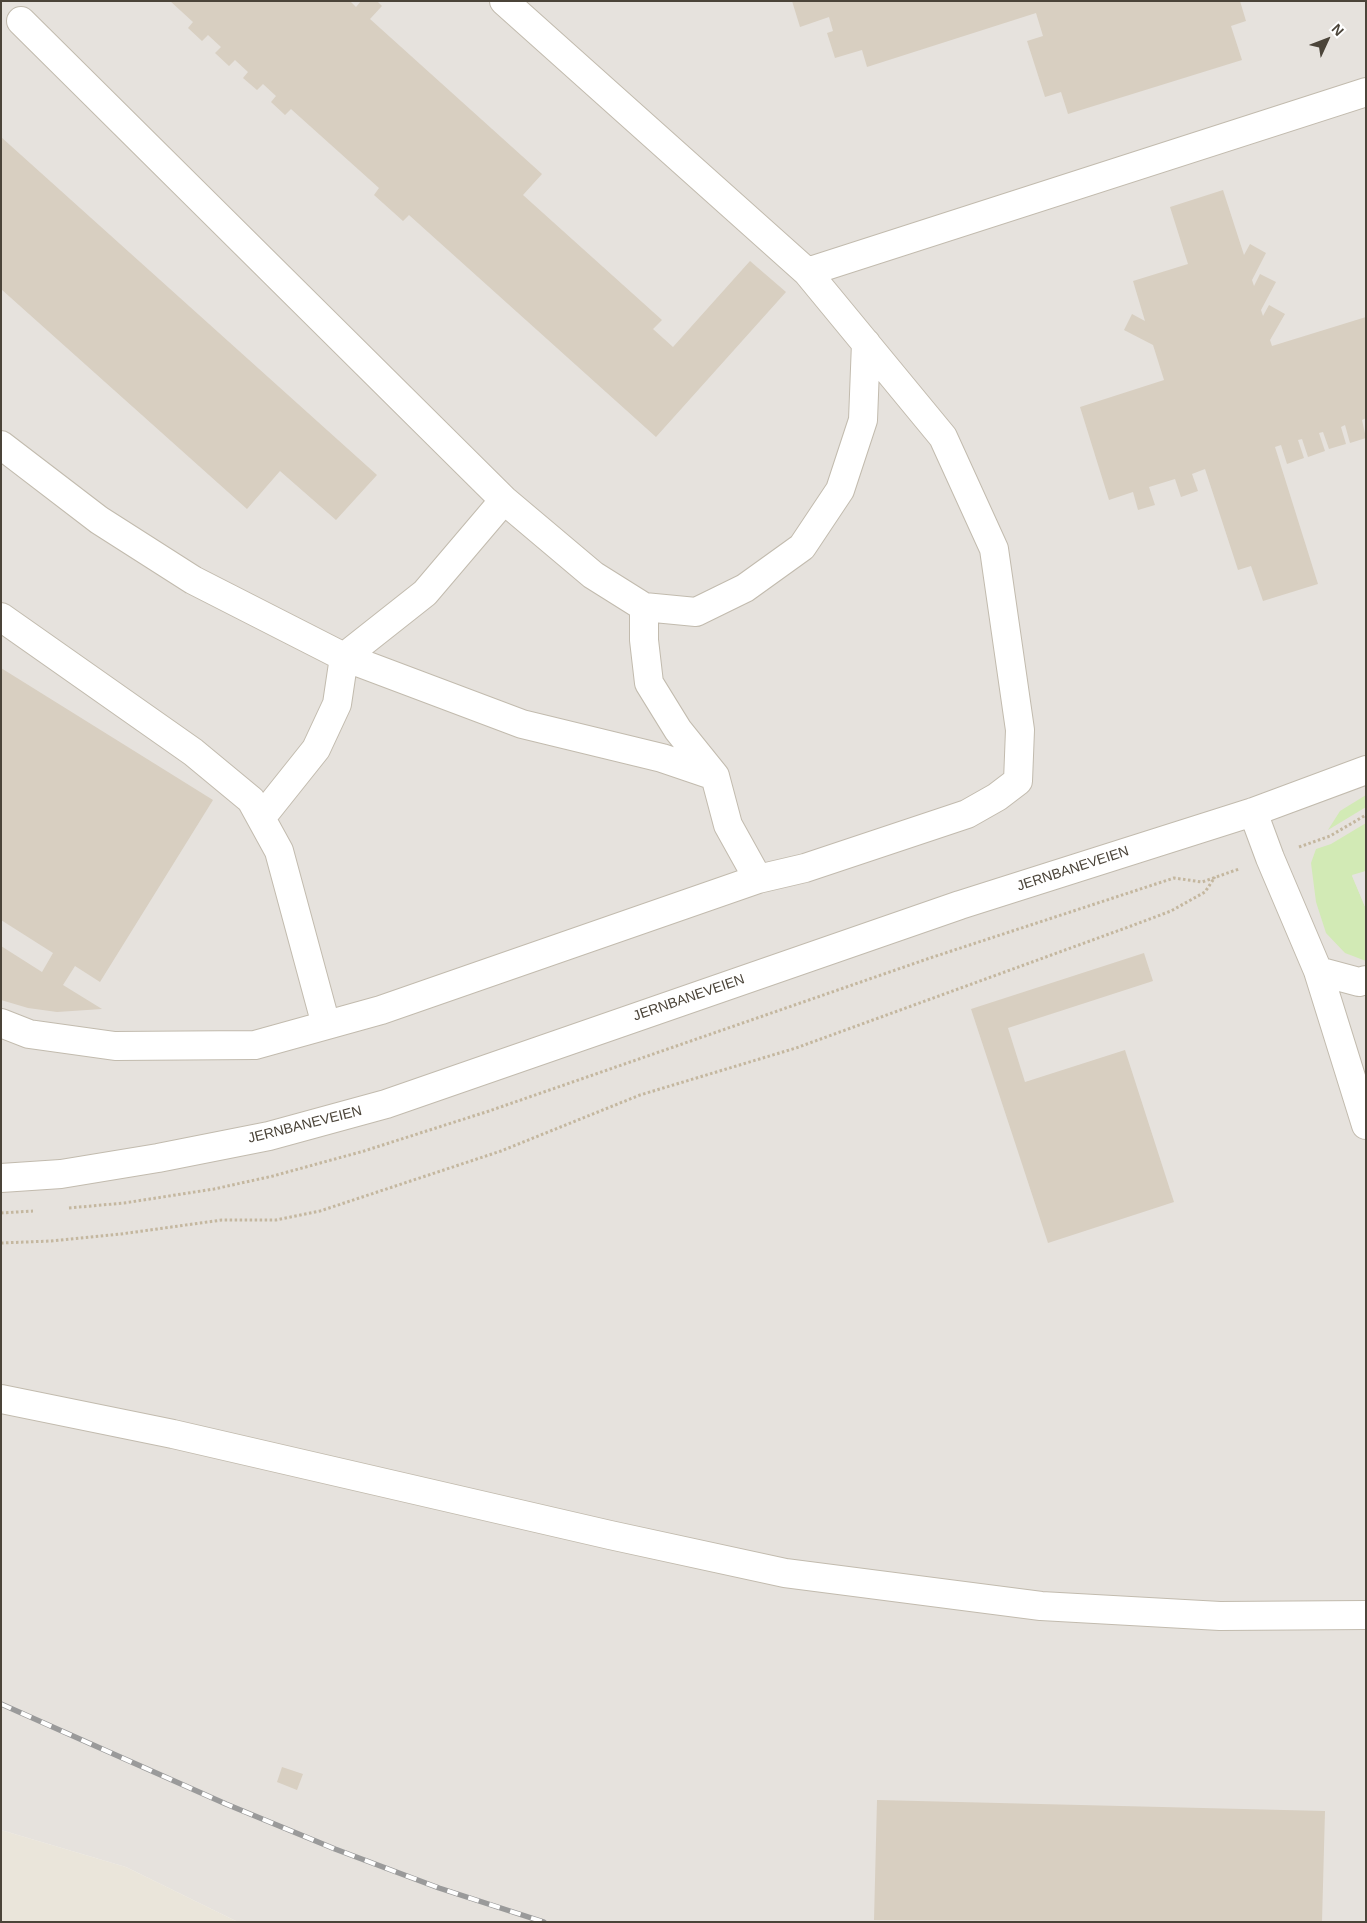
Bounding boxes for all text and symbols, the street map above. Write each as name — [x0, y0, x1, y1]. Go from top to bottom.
north arrow — [1302, 15, 1352, 65]
text: N — [1329, 21, 1347, 39]
street label: JERNBANEVEIEN — [1015, 843, 1131, 895]
street label: JERNBANEVEIEN — [631, 971, 747, 1025]
street label: JERNBANEVEIEN — [246, 1103, 364, 1147]

